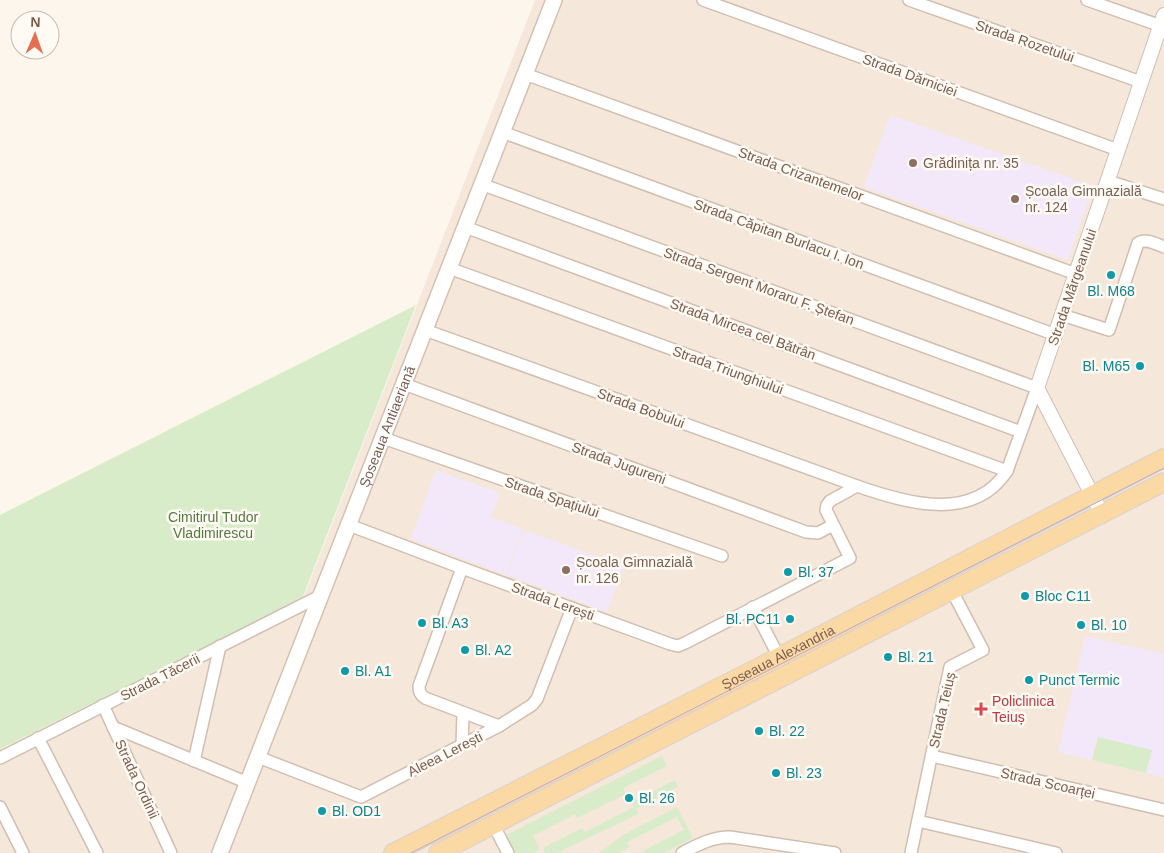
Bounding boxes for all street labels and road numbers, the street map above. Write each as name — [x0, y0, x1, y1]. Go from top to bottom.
street label: Strada Rozetului — [973, 17, 1077, 65]
street label: Strada Dărniciei — [860, 50, 960, 100]
street label: Strada Crizantemelor — [736, 144, 866, 204]
street label: Strada Căpitan Burlacu I. Ion — [692, 196, 866, 272]
street label: Strada Mărgeanului — [1045, 227, 1099, 347]
street label: Strada Sergent Moraru F. Ștefan — [662, 244, 856, 328]
street label: Strada Mircea cel Bătrân — [668, 295, 818, 363]
street label: Strada Triunghiului — [670, 343, 786, 397]
street label: Șoseaua Antiaeriană — [356, 363, 418, 490]
street label: Strada Bobului — [595, 385, 687, 431]
street label: Strada Jugureni — [570, 439, 668, 487]
street label: Strada Spațiului — [503, 473, 601, 521]
street label: Strada Lerești — [509, 579, 597, 623]
street label: Șoseaua Alexandria — [719, 622, 837, 693]
street label: Strada Tăcerii — [118, 650, 202, 704]
street label: Strada Teiuș — [925, 670, 959, 750]
street label: Aleea Lerești — [405, 728, 485, 780]
street label: Strada Ordinii — [112, 737, 162, 821]
street label: Strada Scoarței — [999, 764, 1097, 802]

